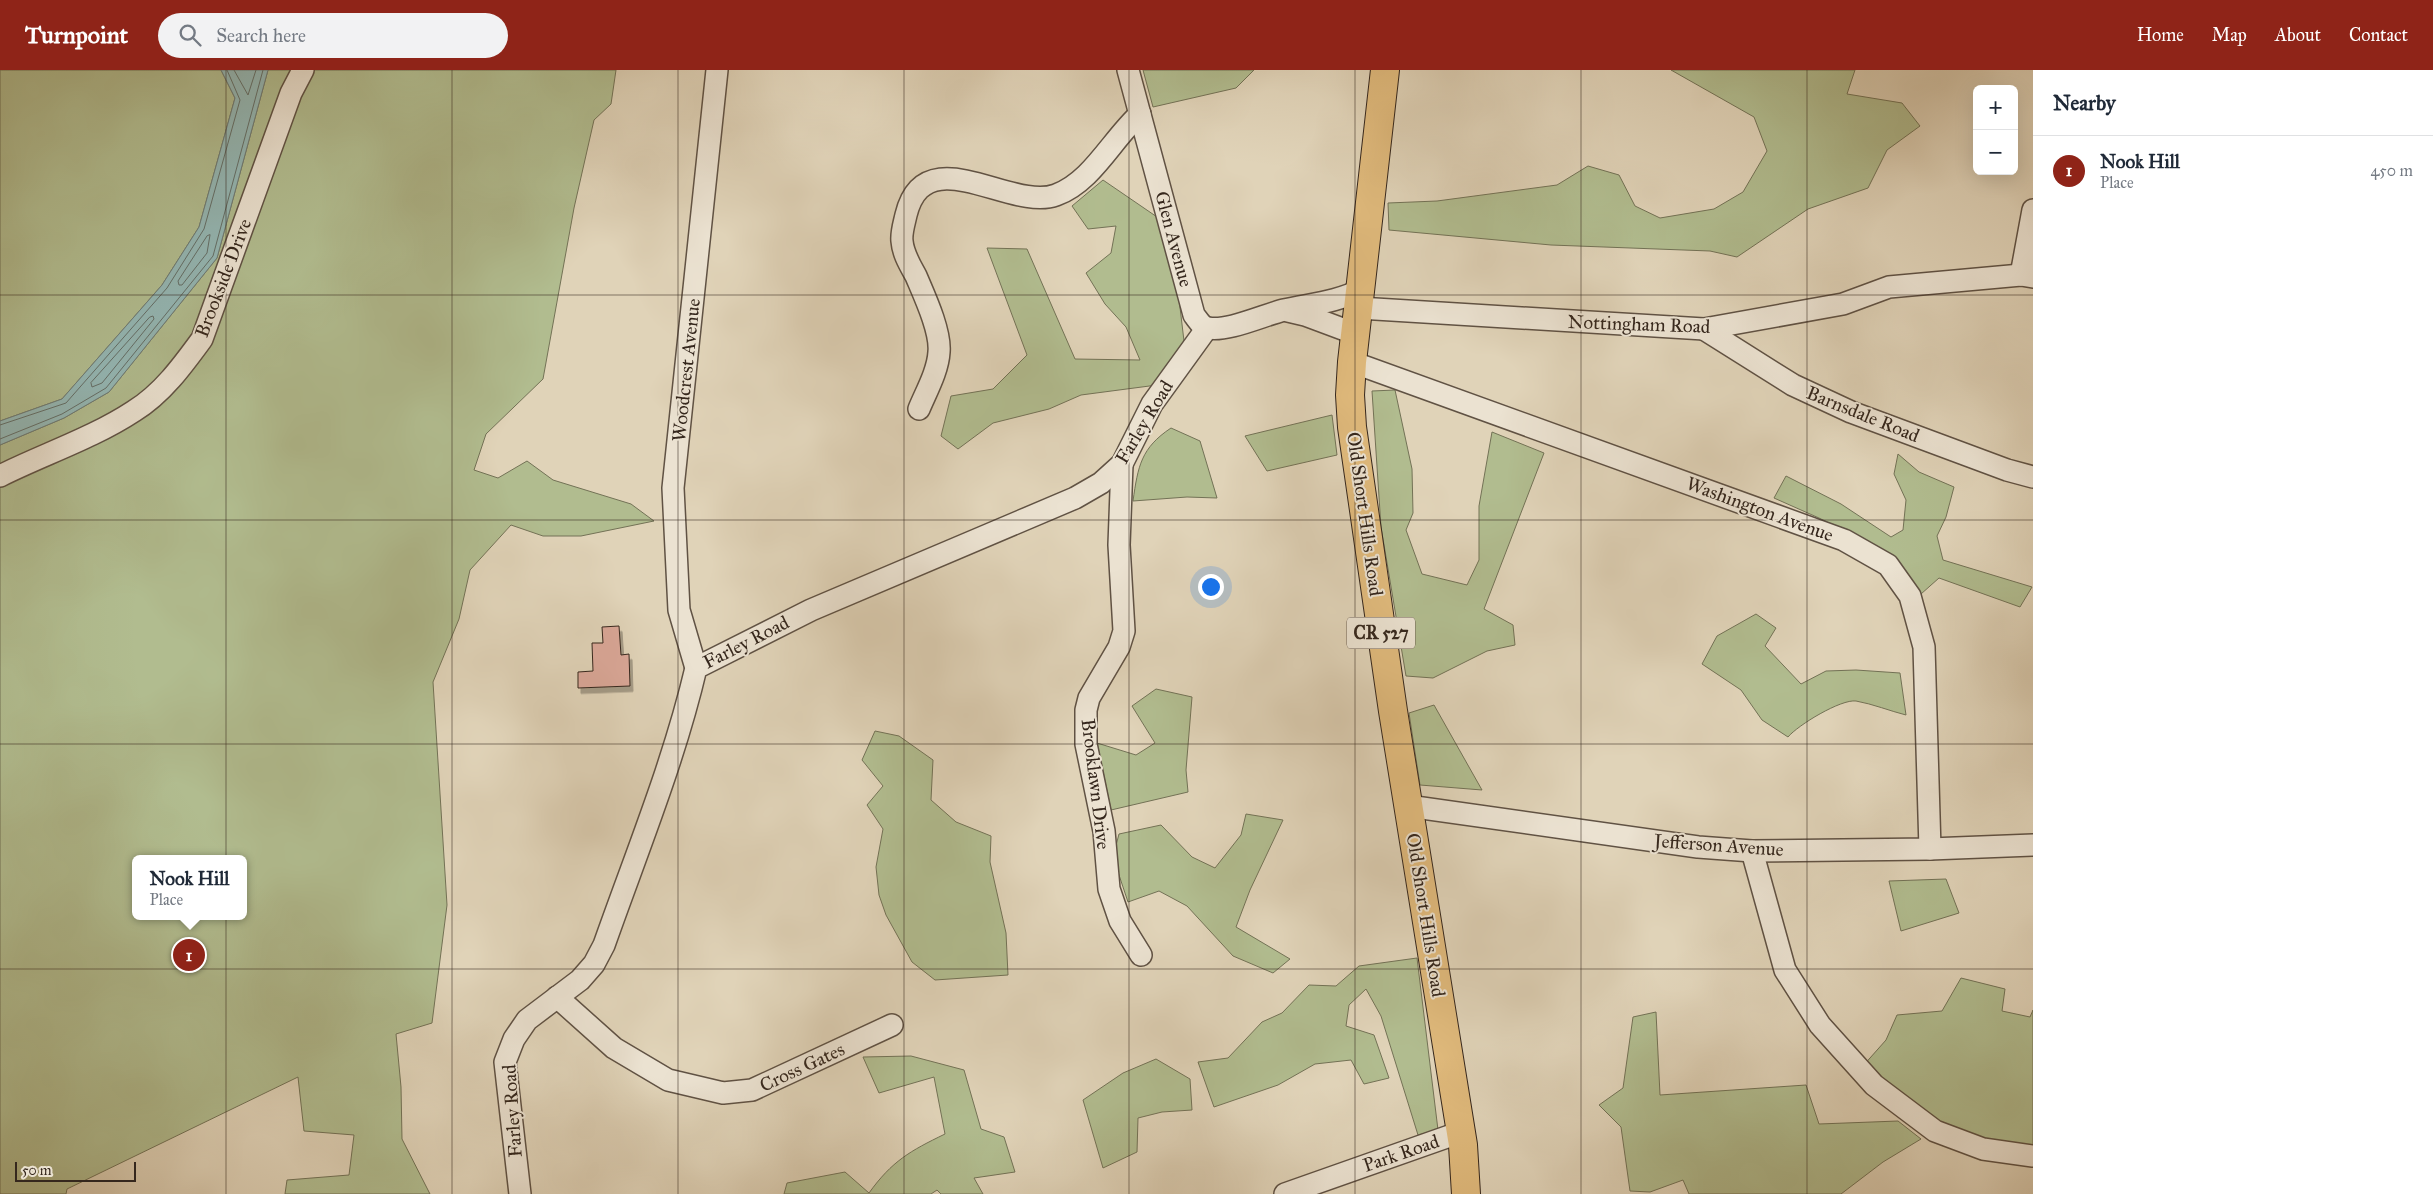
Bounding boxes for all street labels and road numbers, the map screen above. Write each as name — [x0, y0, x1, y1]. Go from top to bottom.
street label: Glen Avenue — [1150, 189, 1198, 290]
street label: Brookside Drive — [190, 215, 256, 341]
street label: Woodcrest Avenue — [667, 297, 705, 443]
street label: Nottingham Road — [1567, 310, 1711, 339]
street label: Farley Road — [1110, 376, 1178, 468]
street label: Barnsdale Road — [1803, 381, 1923, 447]
street label: Old Short Hills Road — [1342, 430, 1388, 598]
street label: Washington Avenue — [1683, 472, 1837, 547]
street label: Farley Road — [699, 610, 793, 673]
road number: CR 527 — [1347, 618, 1415, 648]
street label: Brooklawn Drive — [1077, 717, 1115, 851]
street label: Jefferson Avenue — [1651, 829, 1785, 862]
street label: Old Short Hills Road — [1402, 831, 1450, 999]
street label: Cross Gates — [756, 1037, 848, 1097]
street label: Farley Road — [497, 1063, 527, 1158]
street label: Park Road — [1360, 1129, 1442, 1177]

